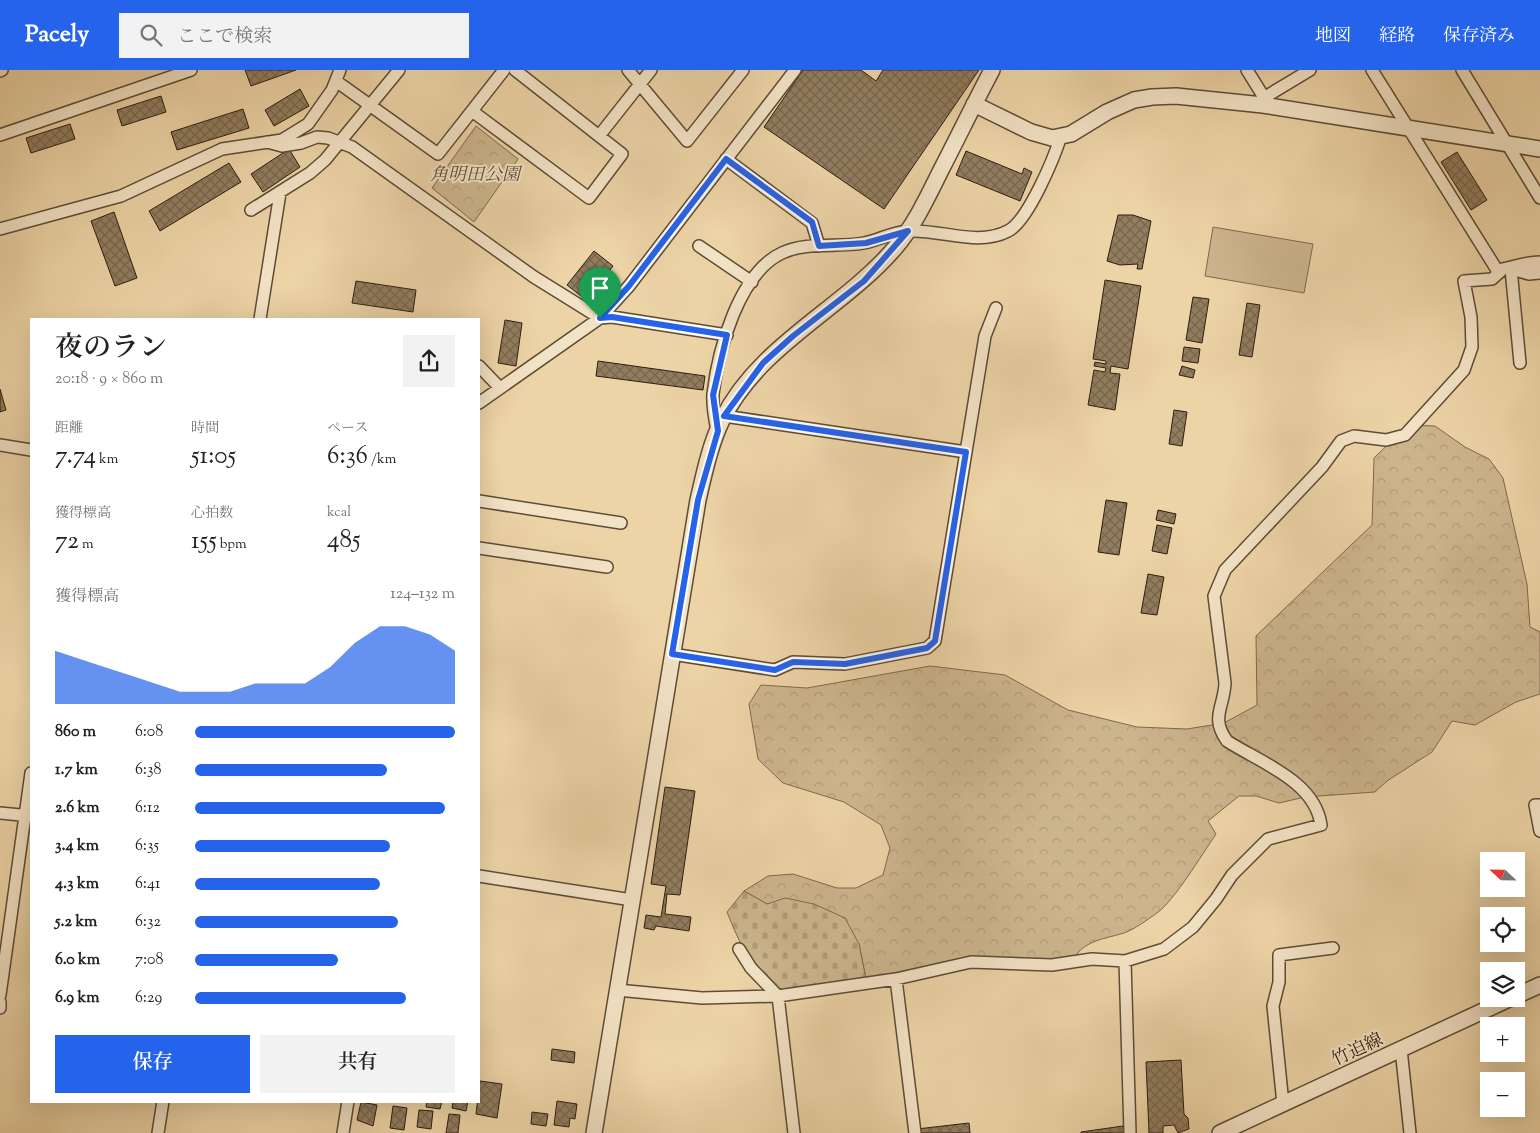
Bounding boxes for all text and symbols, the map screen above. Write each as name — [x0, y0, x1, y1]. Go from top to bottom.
search box — [119, 13, 469, 58]
text: Pacely — [25, 18, 89, 52]
icon: search — [137, 21, 165, 49]
text: ここで検索 — [177, 24, 272, 51]
text: 地図 — [1315, 24, 1351, 50]
text: 経路 — [1379, 24, 1415, 50]
text: 保存済み — [1443, 24, 1515, 50]
park label: 角明田公園 — [430, 163, 523, 189]
pin — [579, 267, 621, 318]
icon: arrive — [586, 274, 614, 302]
text: 夜のラン — [55, 329, 167, 369]
button: share — [403, 335, 455, 387]
text: 20:18 · 9 × 860 m — [55, 368, 163, 391]
text: 距離 — [55, 419, 83, 439]
text: 時間 — [191, 419, 219, 439]
text: ペース — [327, 419, 368, 439]
text: 7.74 — [55, 439, 96, 475]
text: 51:05 — [191, 439, 236, 475]
text: 6:36 — [327, 439, 368, 475]
text: km — [96, 450, 118, 470]
text: /km — [368, 450, 396, 470]
text: kcal — [327, 503, 351, 523]
text: 獲得標高 — [55, 504, 111, 524]
text: 心拍数 — [191, 504, 233, 524]
text: 485 — [327, 523, 361, 559]
text: 72 — [55, 524, 79, 560]
text: 155 — [191, 524, 217, 560]
text: m — [79, 535, 94, 555]
text: bpm — [217, 535, 247, 555]
text: 124–132 m — [390, 583, 455, 606]
text: 獲得標高 — [55, 586, 119, 609]
text: 860 m — [55, 721, 96, 744]
text: 6:08 — [135, 721, 163, 744]
text: 1.7 km — [55, 759, 98, 782]
text: 6:38 — [135, 759, 161, 782]
text: 2.6 km — [55, 797, 100, 820]
text: 6:12 — [135, 797, 160, 820]
text: 3.4 km — [55, 835, 99, 858]
text: 6:35 — [135, 835, 159, 858]
north arrow — [1480, 852, 1525, 898]
map controls — [1480, 852, 1525, 1117]
text: 4.3 km — [55, 873, 99, 896]
text: 6:41 — [135, 873, 160, 896]
button: locate — [1480, 907, 1525, 952]
text: 5.2 km — [55, 911, 97, 934]
text: 6:32 — [135, 911, 161, 934]
text: 6.0 km — [55, 949, 100, 972]
text: 7:08 — [135, 949, 163, 972]
button: layers — [1480, 962, 1525, 1007]
text: 6.9 km — [55, 987, 100, 1010]
text: 6:29 — [135, 987, 162, 1010]
button: + — [1480, 1017, 1525, 1062]
street label: 竹迫線 — [1328, 1028, 1388, 1074]
button: 保存 — [55, 1035, 250, 1093]
button: 共有 — [260, 1035, 455, 1093]
button: − — [1480, 1072, 1525, 1117]

